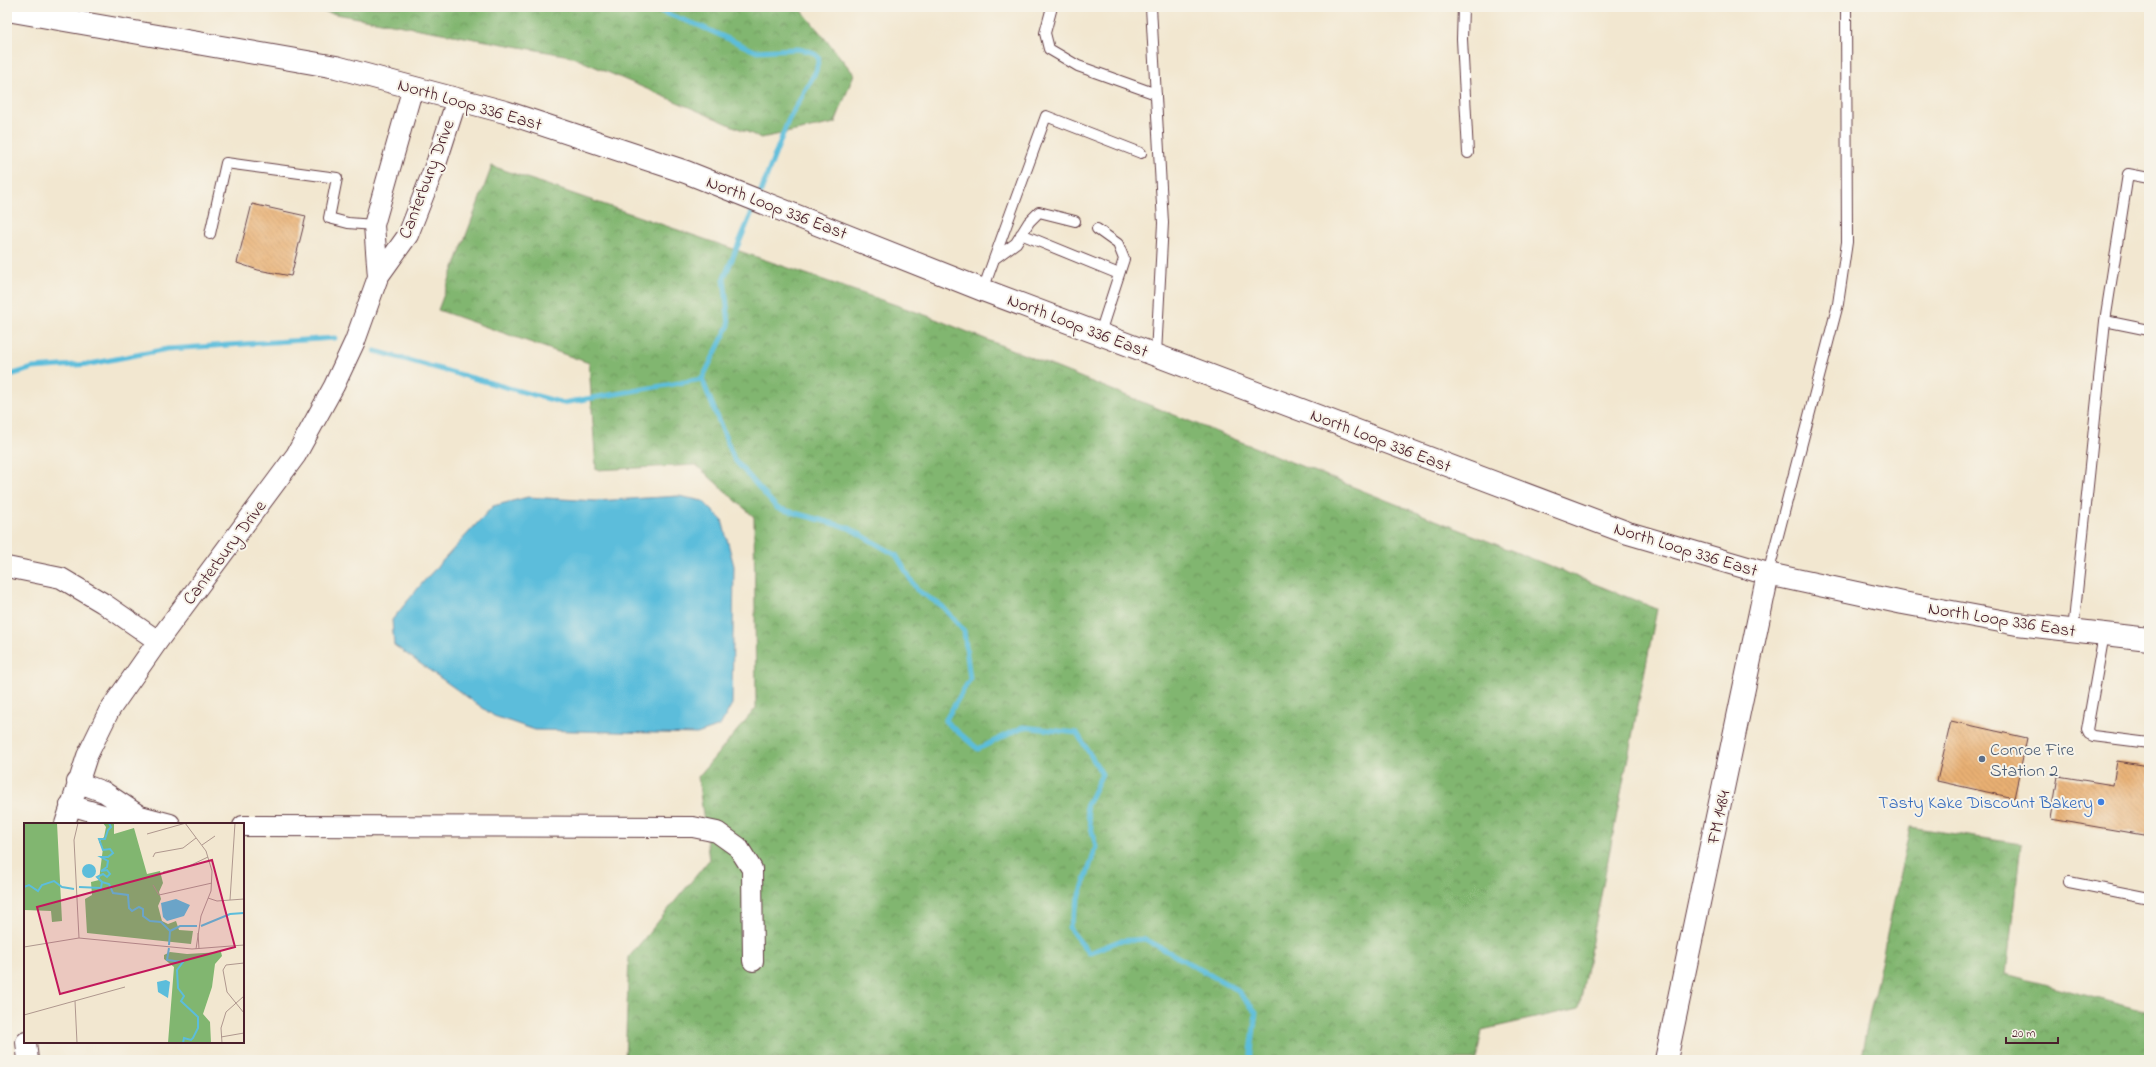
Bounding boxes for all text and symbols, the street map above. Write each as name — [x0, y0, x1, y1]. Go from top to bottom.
street label: North Loop 336 East — [394, 73, 545, 139]
street label: Canterbury Drive — [393, 116, 463, 243]
street label: North Loop 336 East — [702, 170, 850, 248]
street label: North Loop 336 East — [1003, 288, 1151, 366]
street label: North Loop 336 East — [1306, 403, 1454, 481]
street label: Canterbury Drive — [177, 494, 274, 611]
street label: North Loop 336 East — [1610, 517, 1760, 585]
street label: North Loop 336 East — [1926, 596, 2077, 645]
place label: Conroe Fire Station 2 — [1990, 738, 2075, 785]
marker: Conroe Fire Station 2 — [1977, 754, 1987, 764]
street label: FM 1484 — [1701, 788, 1738, 848]
place label: Tasty Kake Discount Bakery — [1878, 791, 2093, 817]
marker: Tasty Kake Discount Bakery — [2096, 797, 2106, 807]
inset map — [24, 823, 244, 1043]
scale bar — [2006, 1019, 2058, 1045]
text: 20 m — [2012, 1025, 2035, 1043]

